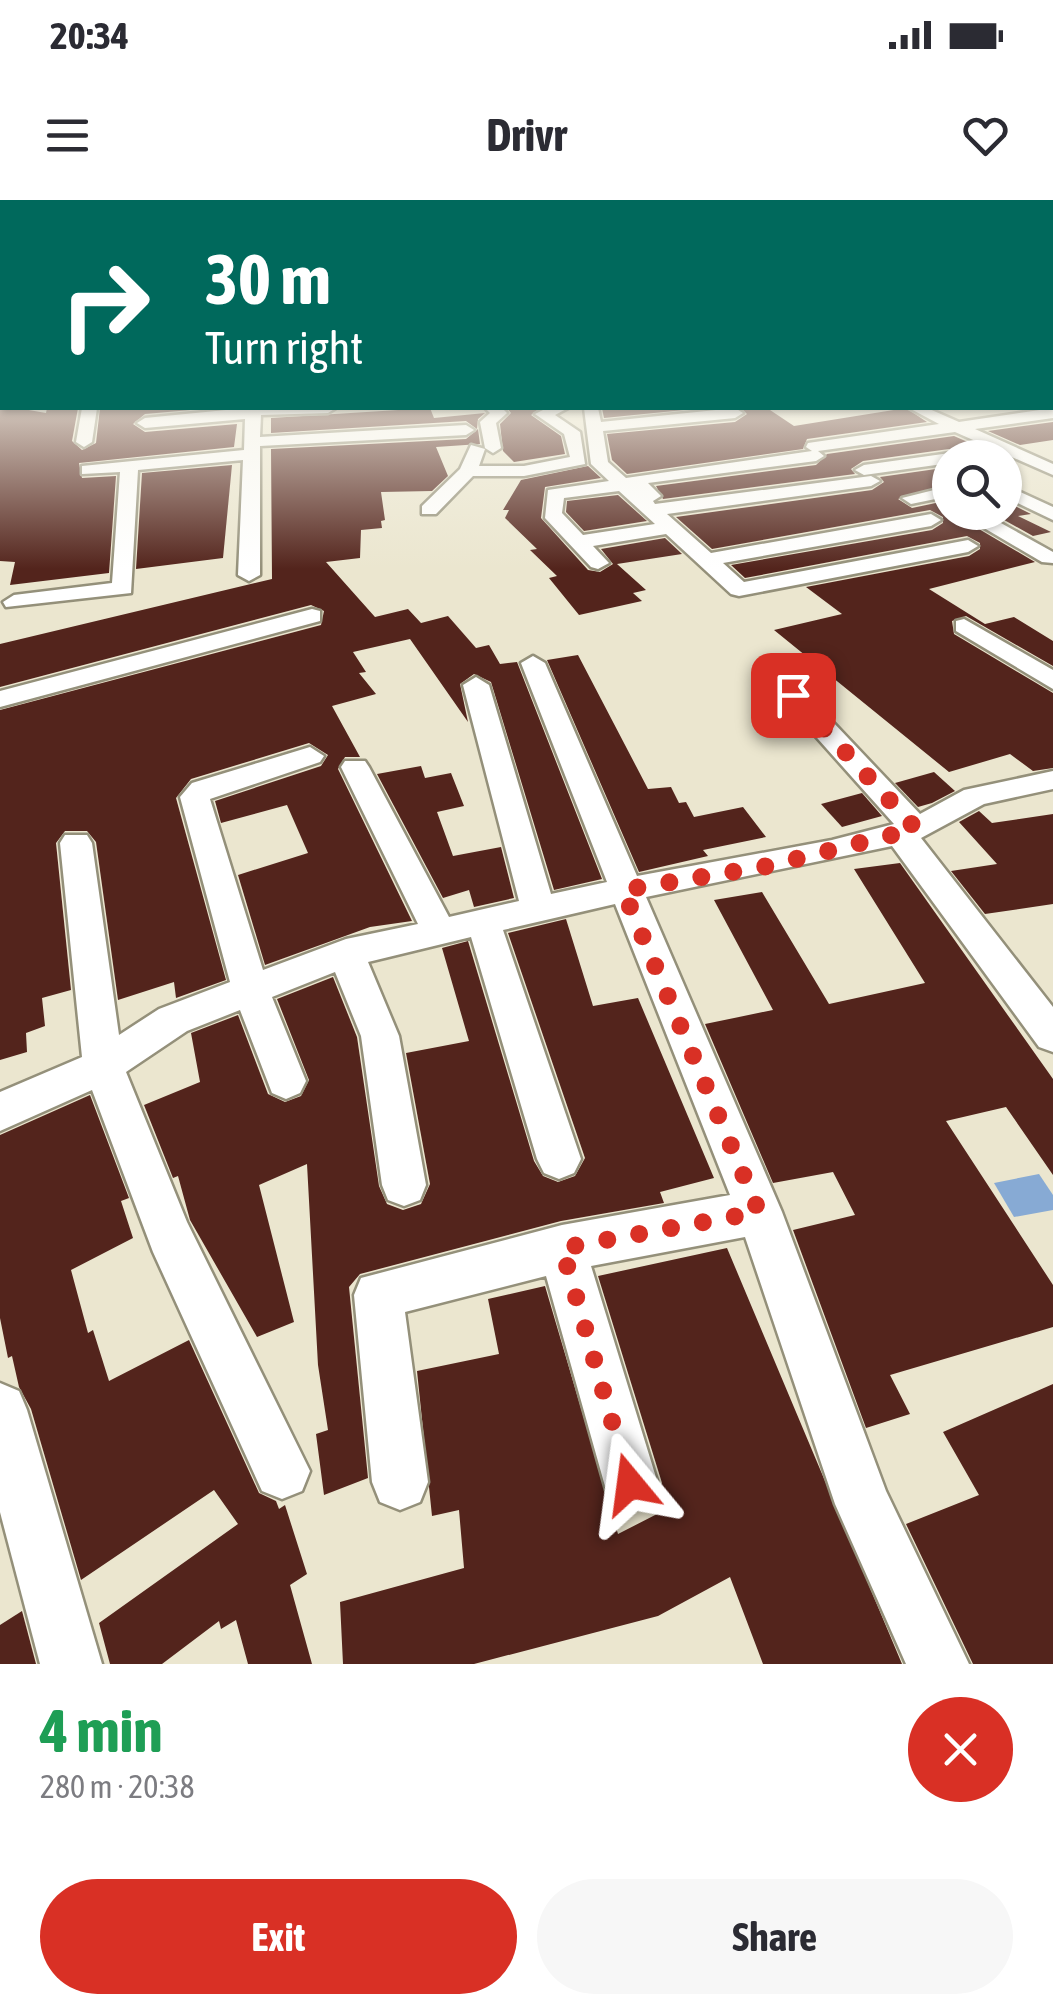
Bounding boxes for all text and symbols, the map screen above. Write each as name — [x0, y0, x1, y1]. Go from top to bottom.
text: 20:34 — [50, 14, 129, 57]
icon: menu — [40, 108, 95, 163]
icon: heart — [958, 108, 1013, 163]
text: Drivr — [486, 109, 567, 161]
text: 30 m — [205, 239, 331, 319]
icon: right — [40, 240, 170, 370]
text: Turn right — [205, 322, 363, 374]
map controls — [932, 440, 1022, 530]
button: search — [932, 440, 1022, 530]
pin — [751, 653, 836, 738]
icon: arrive — [766, 668, 821, 723]
position arrow — [578, 1432, 682, 1536]
text: 4 min — [40, 1696, 163, 1765]
button: close — [908, 1697, 1013, 1802]
text: 280 m · 20:38 — [40, 1768, 195, 1805]
button: Exit — [40, 1879, 517, 1994]
button: Share — [537, 1879, 1013, 1994]

